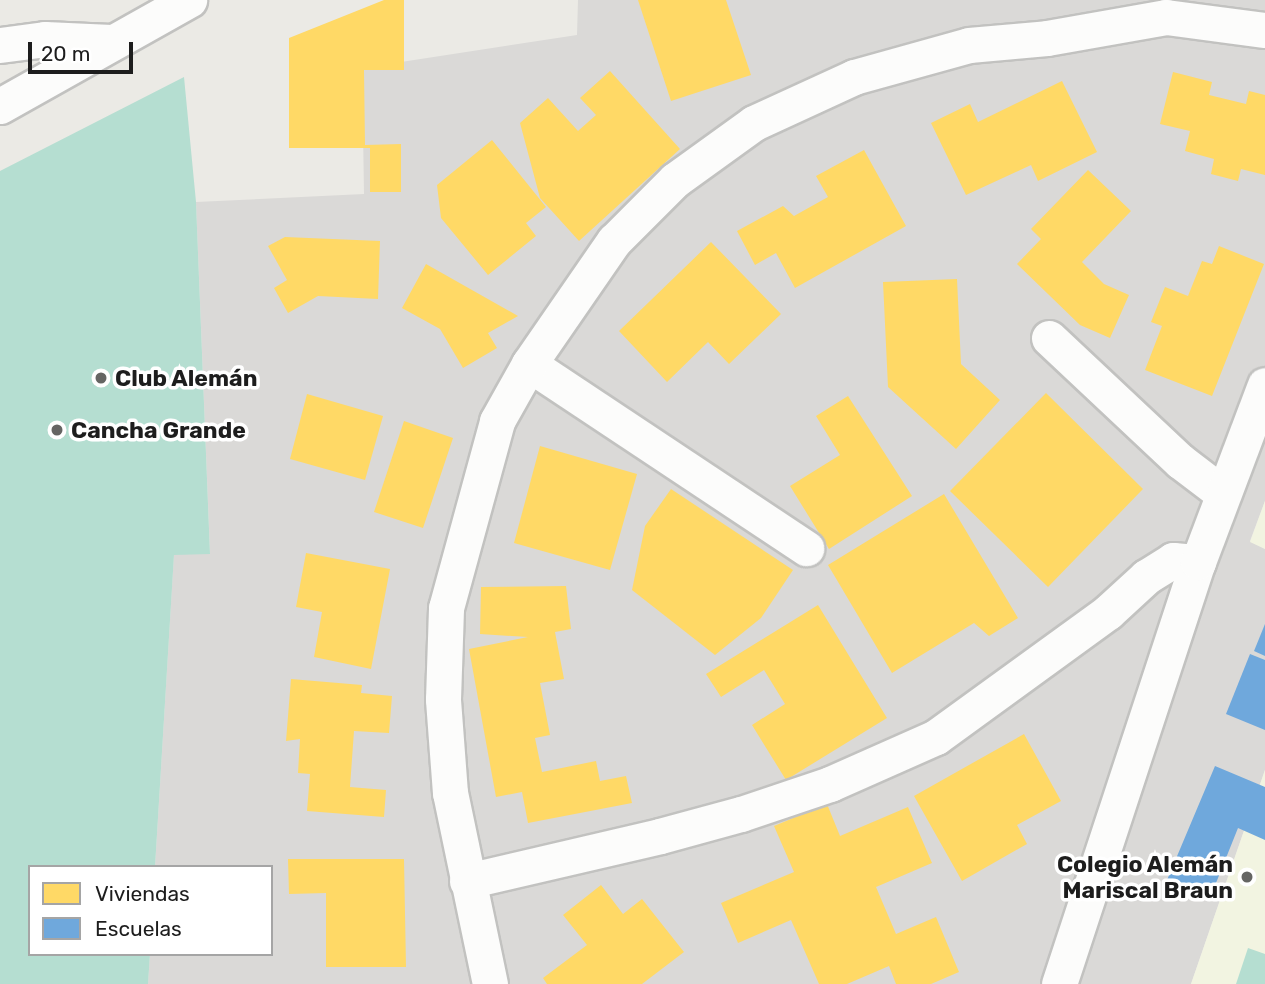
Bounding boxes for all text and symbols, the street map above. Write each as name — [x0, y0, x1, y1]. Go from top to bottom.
scale bar — [32, 28, 136, 72]
text: 20 m — [41, 41, 90, 66]
place label: Club Alemán — [115, 364, 258, 392]
marker: Club Alemán — [93, 370, 109, 386]
place label: Cancha Grande — [71, 416, 246, 444]
marker: Cancha Grande — [49, 422, 65, 438]
place label: Colegio Alemán Mariscal Braun — [1056, 850, 1233, 904]
legend — [28, 865, 273, 956]
marker: Colegio Alemán Mariscal Braun — [1239, 869, 1255, 885]
text: Viviendas — [95, 881, 190, 906]
text: Escuelas — [95, 916, 182, 941]

